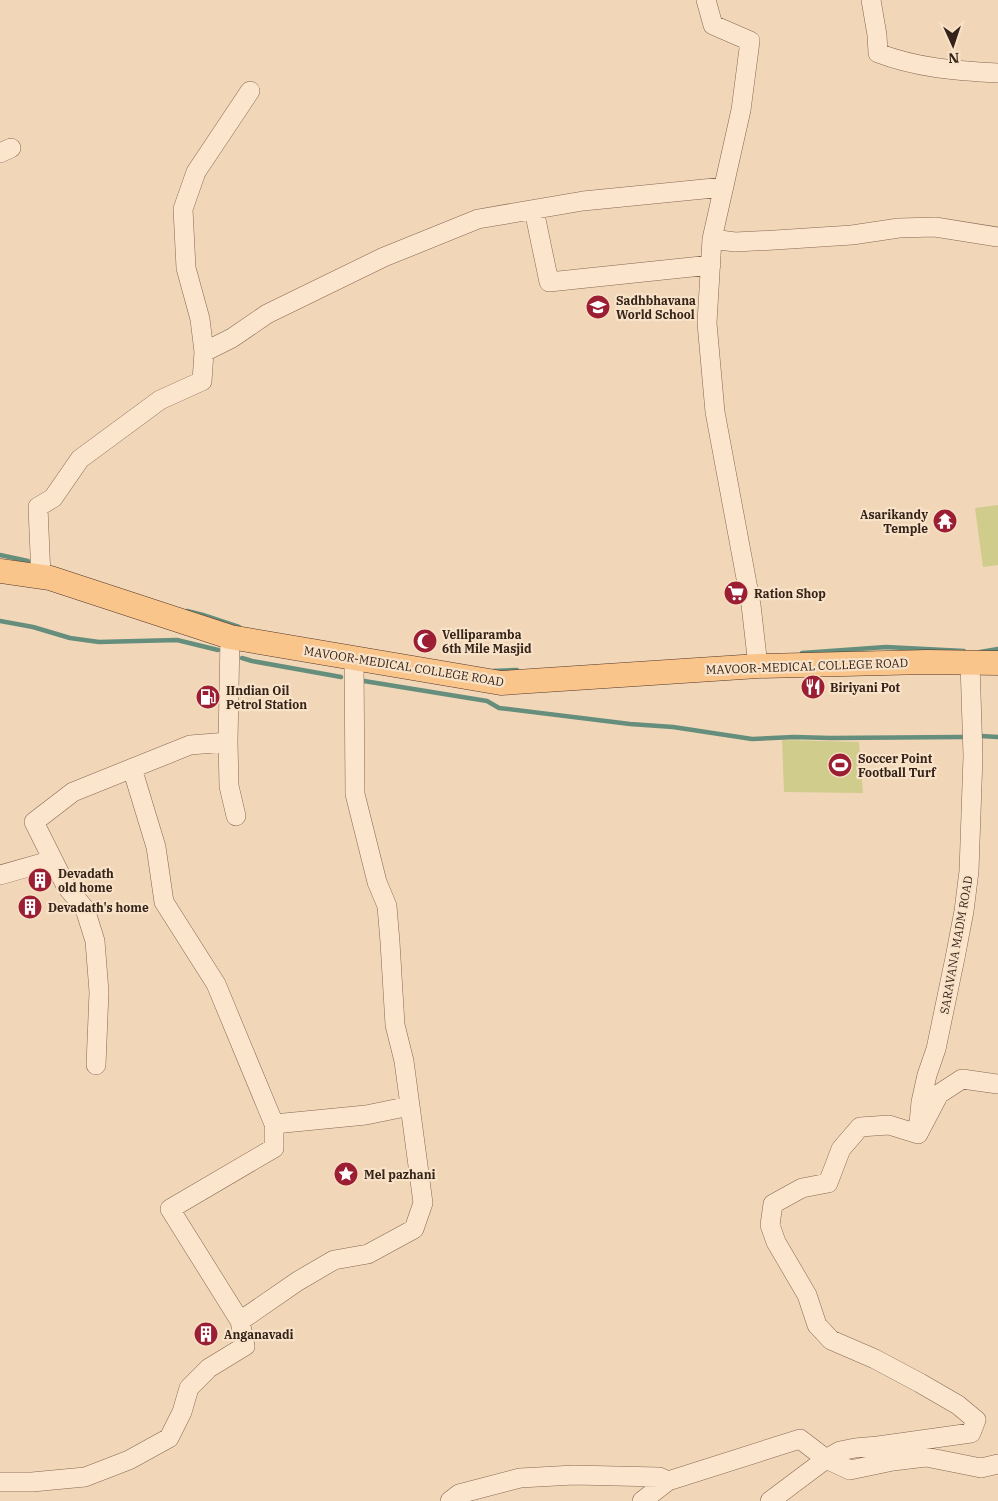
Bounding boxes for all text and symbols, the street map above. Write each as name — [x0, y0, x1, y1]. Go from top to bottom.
north arrow — [928, 20, 978, 70]
text: N — [948, 49, 960, 67]
place label: Sadhbhavana World School — [616, 293, 696, 322]
school or university icon: Sadhbhavana World School — [585, 294, 611, 320]
place label: Asarikandy Temple — [860, 507, 928, 536]
temple icon: Asarikandy Temple — [932, 508, 958, 534]
supermarket icon: Ration Shop — [723, 580, 749, 606]
place label: Ration Shop — [754, 586, 826, 601]
place label: Velliparamba 6th Mile Masjid — [442, 627, 532, 656]
mosque icon: Velliparamba 6th Mile Masjid — [412, 628, 438, 654]
street label: MAVOOR-MEDICAL COLLEGE ROAD — [303, 643, 505, 689]
street label: MAVOOR-MEDICAL COLLEGE ROAD — [706, 655, 908, 677]
restaurant icon: Biriyani Pot — [800, 674, 826, 700]
place label: Biriyani Pot — [830, 680, 900, 695]
place label: IIndian Oil Petrol Station — [226, 683, 307, 712]
fuel station icon: IIndian Oil Petrol Station — [195, 684, 221, 710]
place label: Soccer Point Football Turf — [858, 751, 937, 780]
sports icon: Soccer Point Football Turf — [827, 752, 853, 778]
place label: Devadath old home — [58, 866, 114, 895]
building icon: Devadath old home — [27, 867, 53, 893]
street label: SARAVANA MADM ROAD — [936, 875, 976, 1015]
building icon: Devadath's home — [17, 894, 43, 920]
place label: Devadath's home — [48, 900, 149, 915]
place icon: Mel pazhani — [333, 1161, 359, 1187]
place label: Mel pazhani — [364, 1167, 436, 1182]
building icon: Anganavadi — [193, 1321, 219, 1347]
place label: Anganavadi — [224, 1327, 294, 1342]

